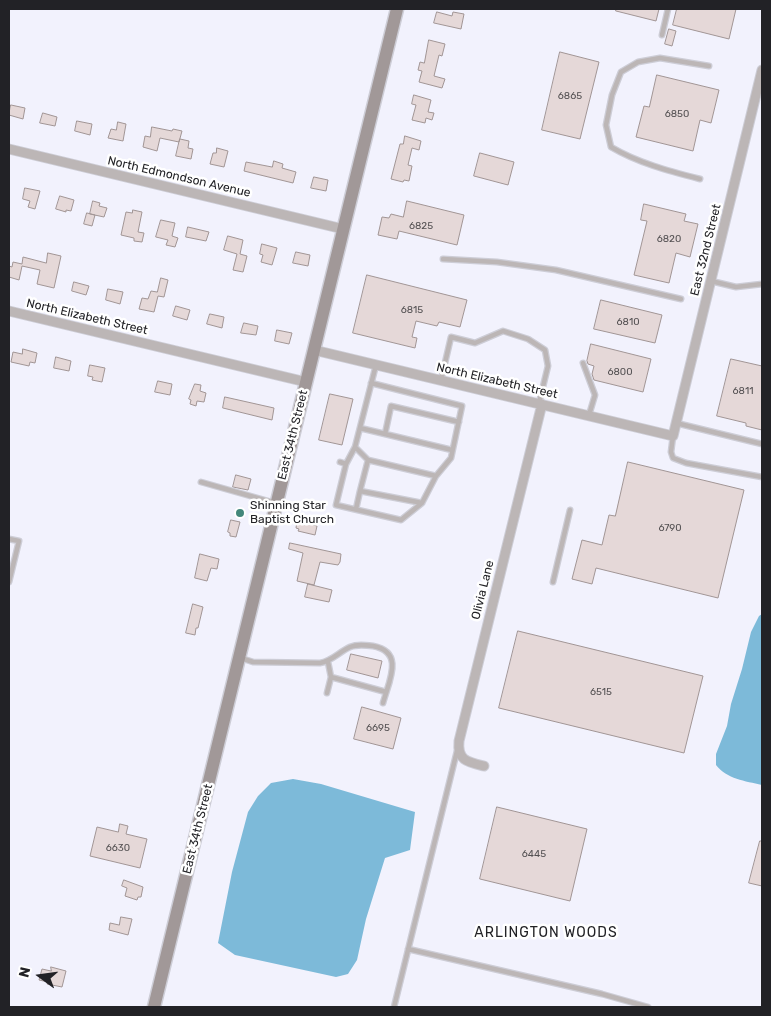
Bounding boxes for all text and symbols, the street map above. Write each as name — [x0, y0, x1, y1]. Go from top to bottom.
house number: 6865 — [558, 90, 582, 102]
house number: 6850 — [665, 108, 689, 120]
street label: North Edmondson Avenue — [106, 154, 252, 200]
street label: East 32nd Street — [688, 203, 724, 297]
house number: 6825 — [409, 220, 433, 232]
house number: 6820 — [657, 233, 681, 245]
street label: North Elizabeth Street — [25, 296, 149, 338]
house number: 6815 — [401, 304, 423, 316]
house number: 6810 — [616, 316, 640, 328]
street label: North Elizabeth Street — [435, 360, 559, 402]
house number: 6800 — [607, 366, 633, 378]
house number: 6811 — [733, 385, 753, 397]
street label: East 34th Street — [275, 389, 311, 481]
place label: Shinning Star Baptist Church — [250, 499, 334, 527]
marker: Shinning Star Baptist Church — [234, 507, 246, 519]
house number: 6790 — [658, 522, 682, 534]
street label: Olivia Lane — [469, 559, 497, 621]
house number: 6515 — [590, 686, 612, 698]
house number: 6695 — [366, 722, 390, 734]
street label: East 34th Street — [180, 783, 216, 875]
house number: 6630 — [106, 842, 130, 854]
house number: 6445 — [522, 848, 546, 860]
district label: ARLINGTON WOODS — [472, 925, 620, 941]
north arrow — [15, 951, 65, 1001]
text: N — [15, 965, 34, 979]

